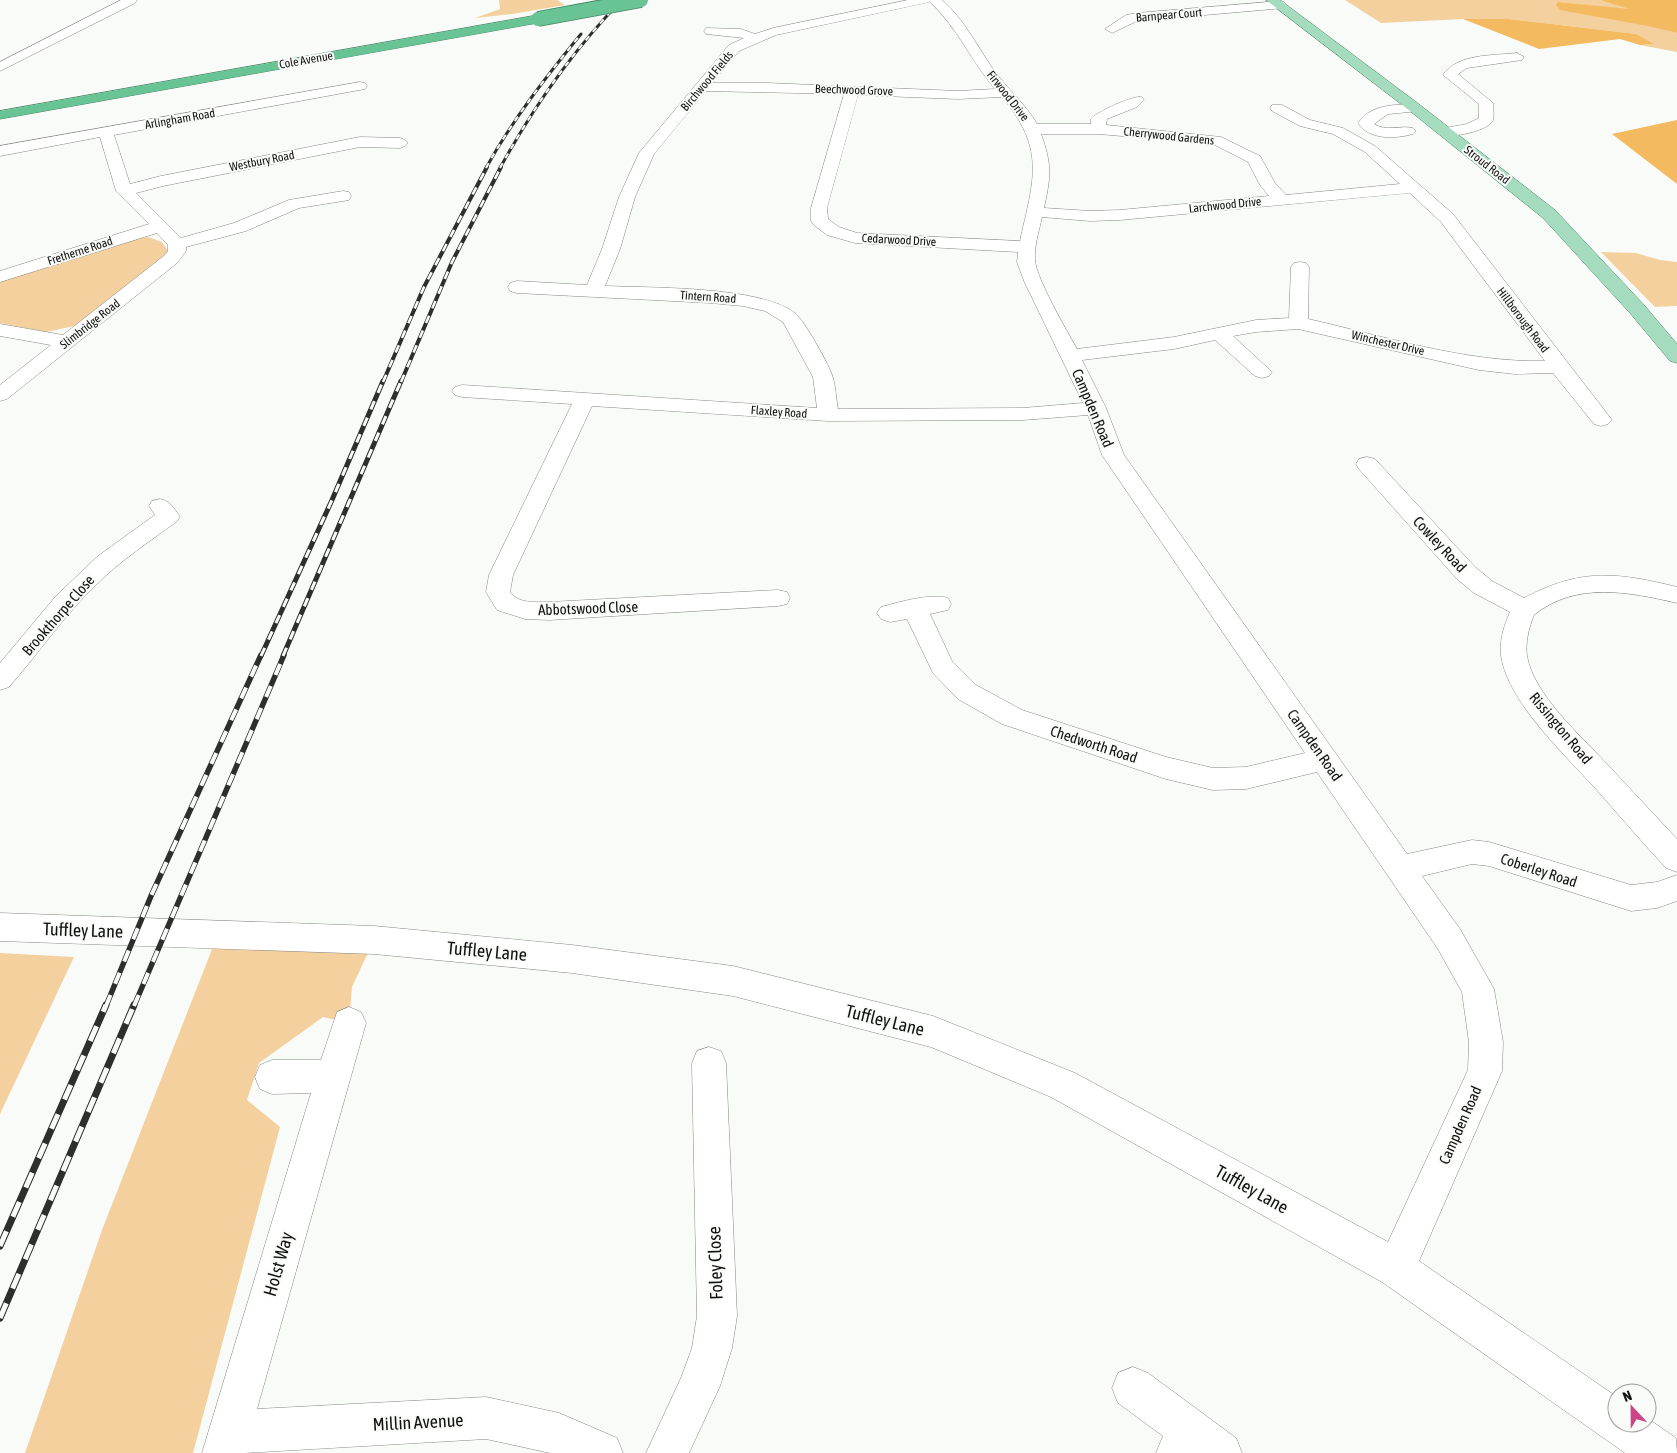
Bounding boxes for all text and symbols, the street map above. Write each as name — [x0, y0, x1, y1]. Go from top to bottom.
street label: Barnpear Court — [1135, 5, 1203, 25]
street label: Cole Avenue — [278, 48, 334, 72]
street label: Birchwood Fields — [678, 48, 736, 114]
street label: Firwood Drive — [984, 68, 1032, 124]
street label: Beechwood Grove — [815, 82, 893, 98]
street label: Arlingham Road — [144, 106, 216, 132]
street label: Cherrywood Gardens — [1123, 124, 1215, 148]
street label: Stroud Road — [1462, 143, 1512, 187]
street label: Westbury Road — [228, 148, 296, 174]
street label: Larchwood Drive — [1188, 194, 1262, 216]
street label: Cedarwood Drive — [861, 231, 937, 249]
street label: Fretherne Road — [46, 234, 114, 268]
street label: Hillborough Road — [1494, 285, 1552, 355]
street label: Tintern Road — [679, 288, 737, 306]
street label: Slimbridge Road — [57, 296, 123, 352]
street label: Winchester Drive — [1350, 328, 1426, 358]
street label: Campden Road — [1069, 366, 1117, 450]
street label: Flaxley Road — [750, 403, 808, 421]
street label: Cowley Road — [1410, 513, 1470, 575]
street label: Brookthorpe Close — [18, 571, 98, 659]
street label: Abbotswood Close — [538, 598, 638, 618]
street label: Rissington Road — [1526, 689, 1596, 767]
street label: Campden Road — [1284, 706, 1346, 784]
street label: Chedworth Road — [1048, 722, 1140, 766]
street label: Coberley Road — [1499, 850, 1579, 890]
street label: Tuffley Lane — [43, 918, 123, 942]
street label: Tuffley Lane — [446, 937, 528, 965]
street label: Tuffley Lane — [844, 1000, 926, 1040]
street label: Campden Road — [1435, 1083, 1485, 1167]
street label: Tuffley Lane — [1212, 1160, 1292, 1218]
street label: Foley Close — [703, 1226, 727, 1300]
street label: Holst Way — [259, 1229, 297, 1299]
north arrow — [1607, 1383, 1657, 1433]
text: N — [1620, 1387, 1634, 1405]
street label: Millin Avenue — [372, 1409, 464, 1435]

